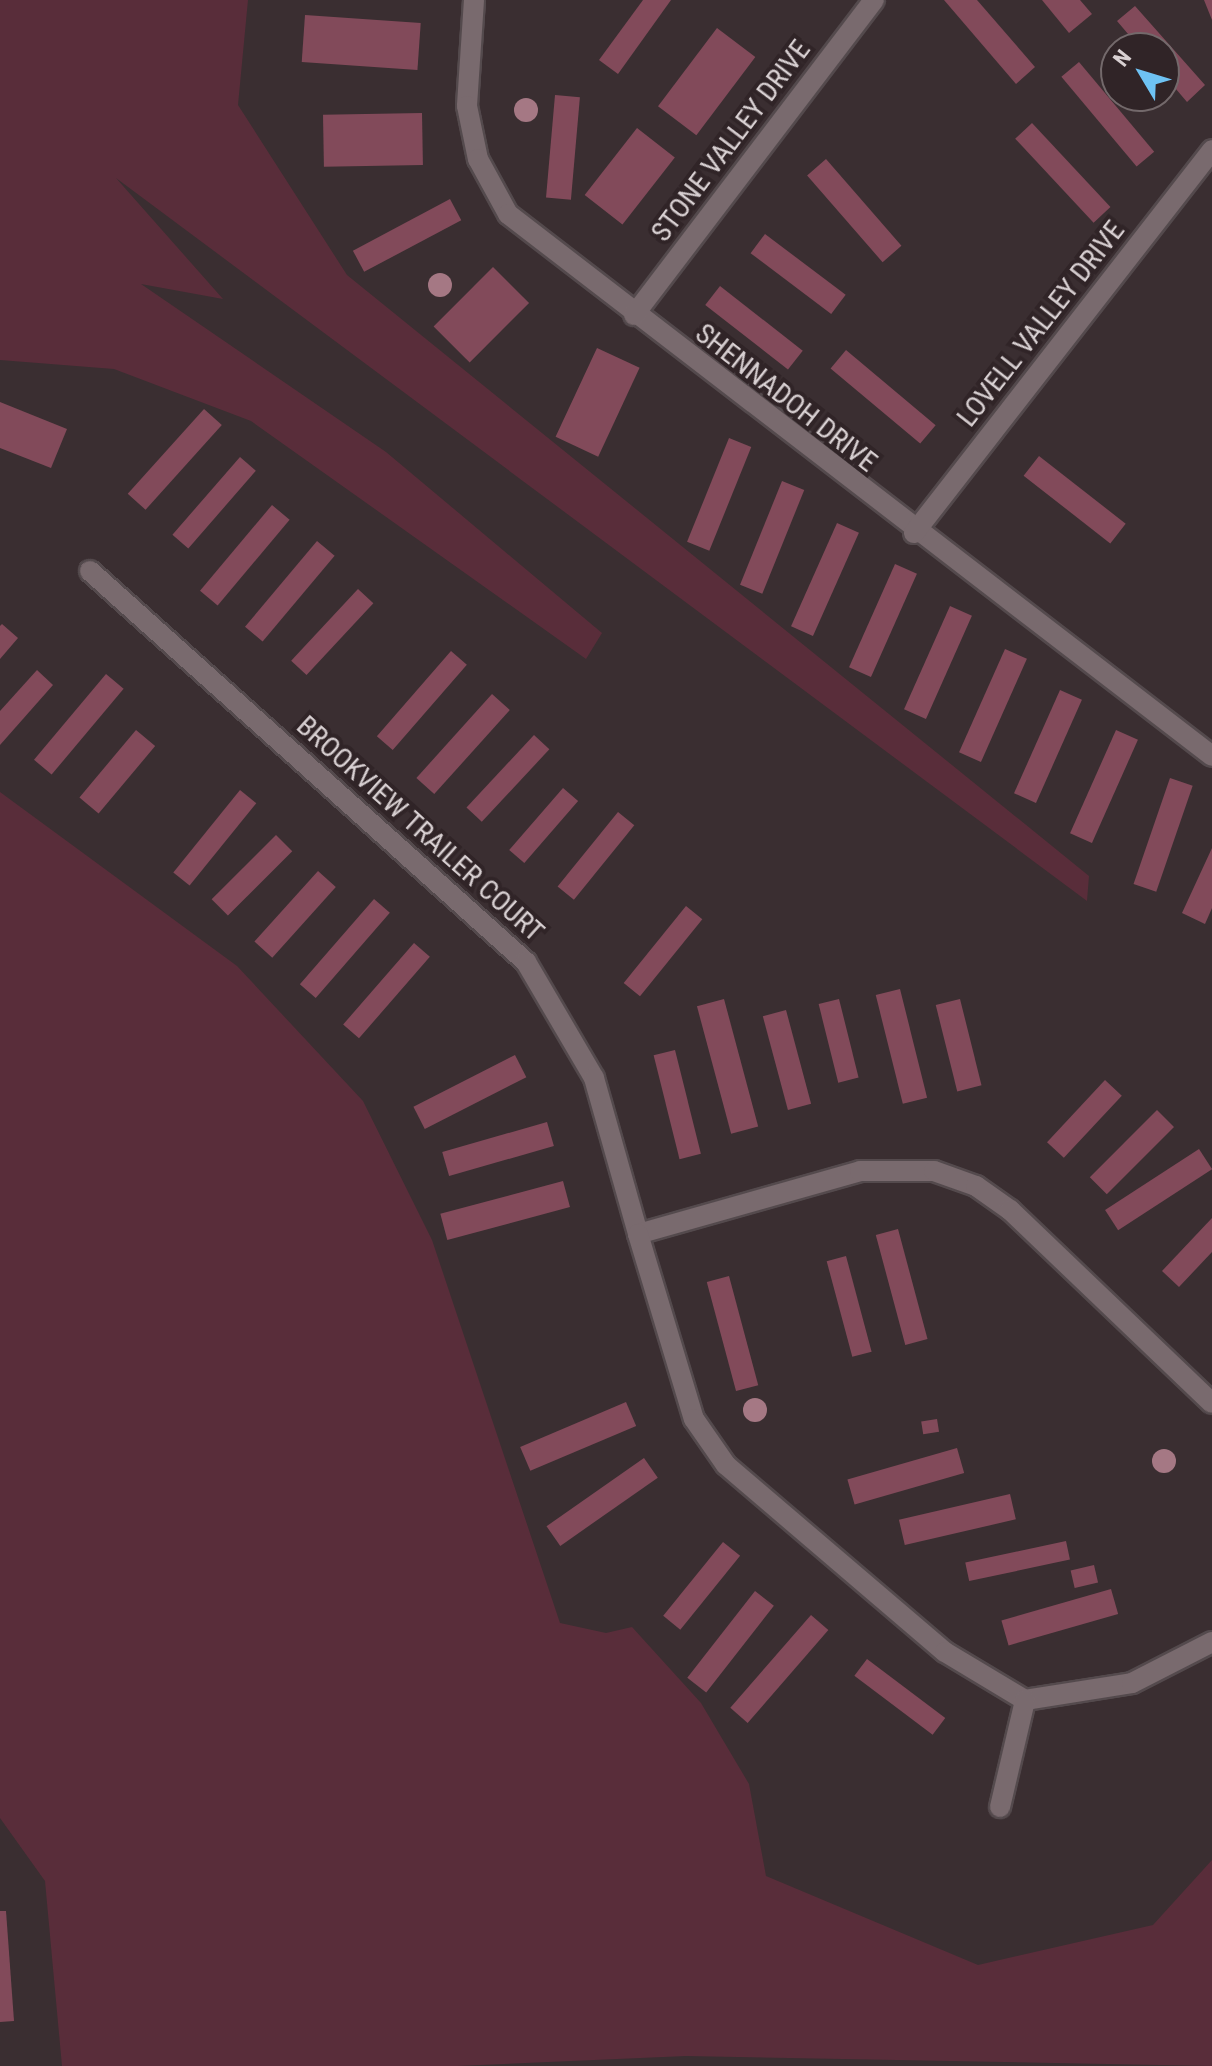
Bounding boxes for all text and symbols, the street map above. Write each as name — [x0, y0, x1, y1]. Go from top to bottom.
north arrow — [1100, 32, 1180, 112]
street label: STONE VALLEY DRIVE — [644, 34, 818, 248]
text: N — [1108, 45, 1136, 71]
street label: LOVELL VALLEY DRIVE — [950, 215, 1132, 433]
street label: SHENNADOH DRIVE — [689, 317, 883, 479]
street label: BROOKVIEW TRAILER COURT — [289, 709, 551, 949]

